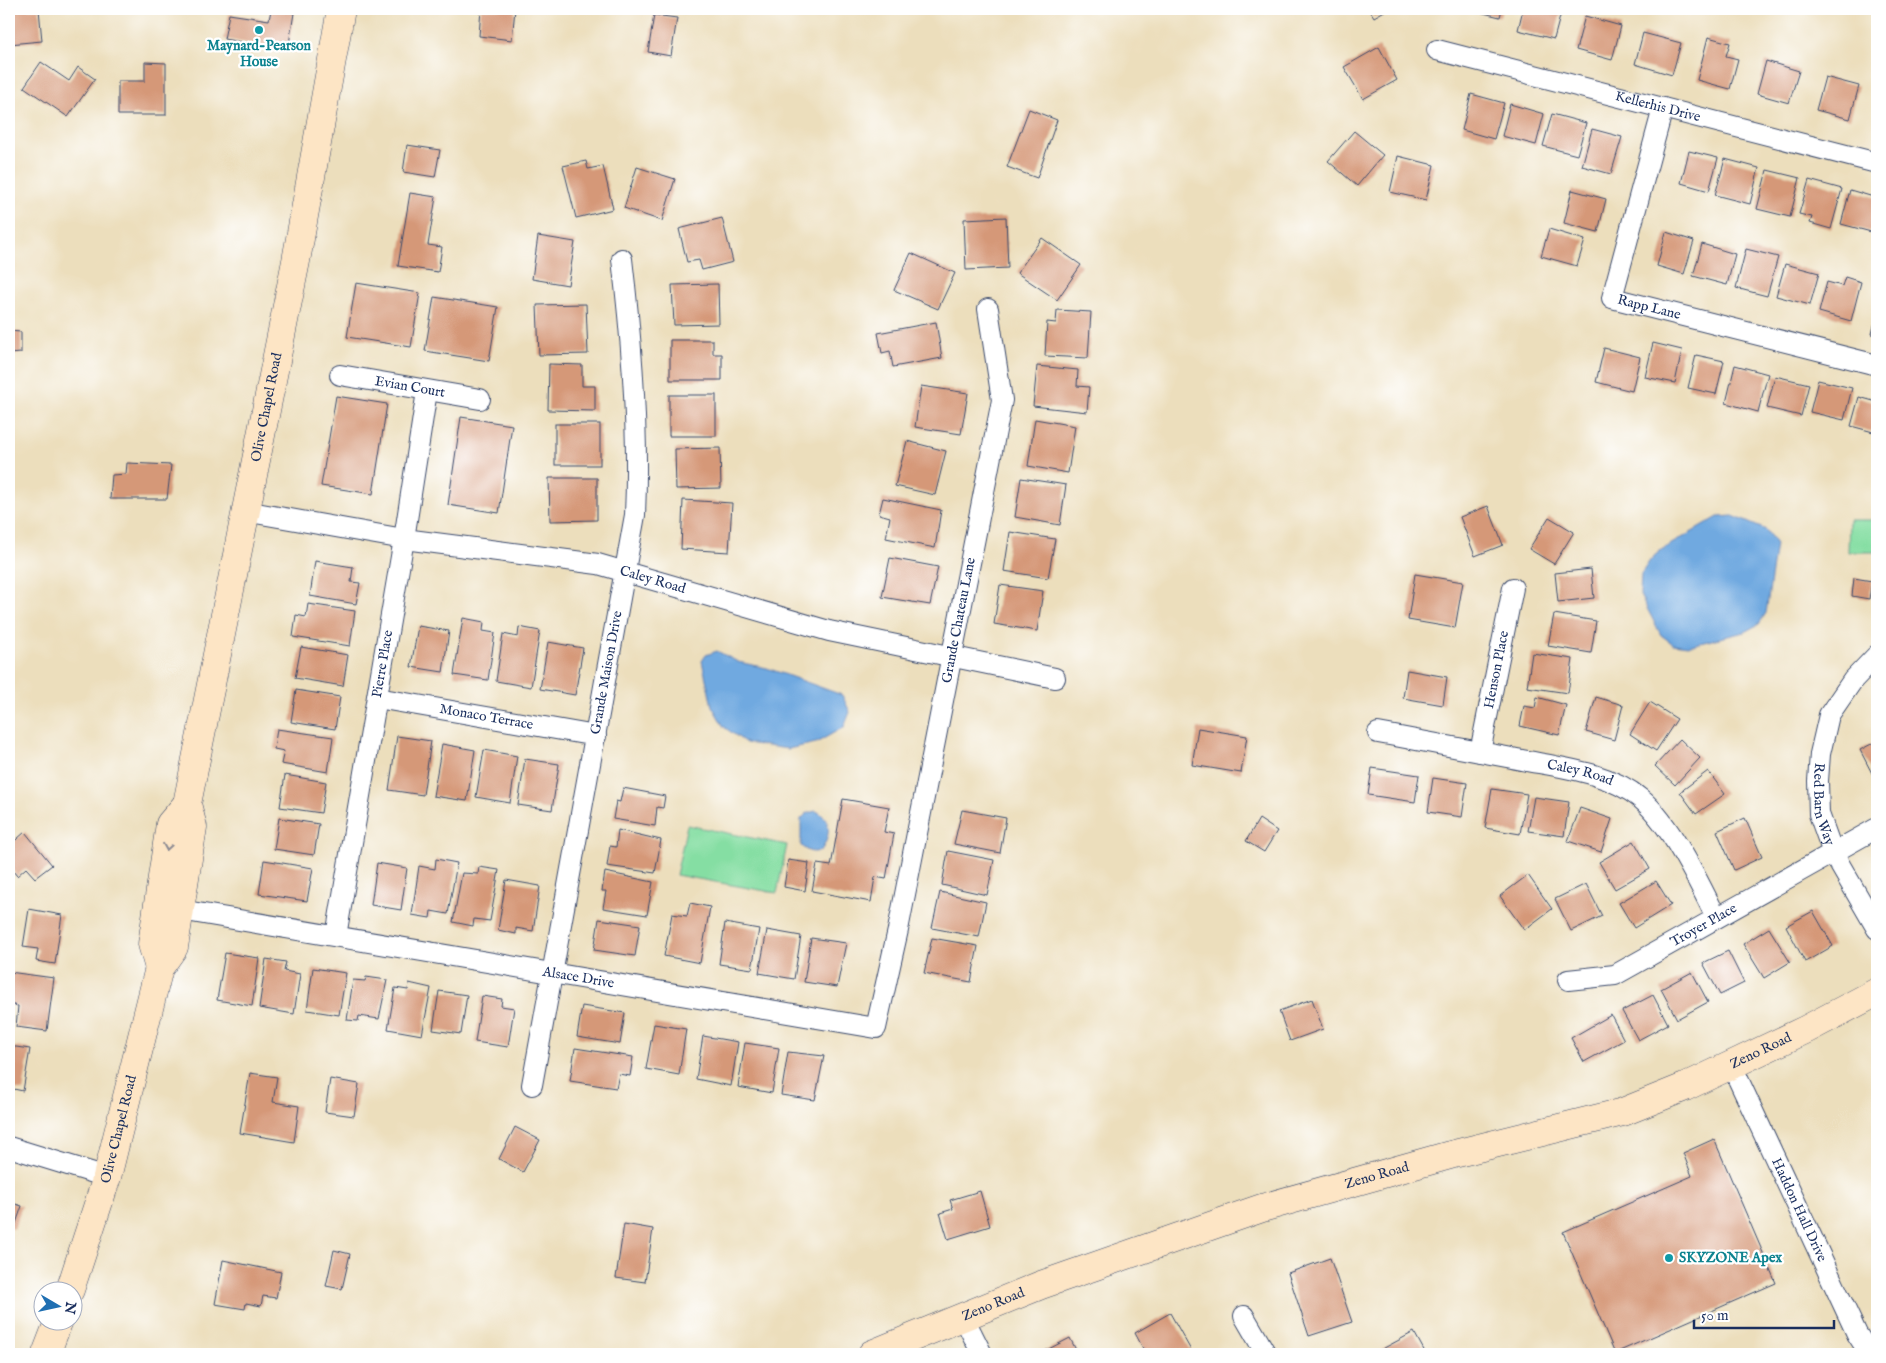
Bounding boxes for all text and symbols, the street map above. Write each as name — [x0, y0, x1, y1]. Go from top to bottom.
marker: Maynard-Pearson House — [253, 24, 265, 36]
place label: Maynard-Pearson House — [207, 37, 312, 71]
street label: Kellerhis Drive — [1613, 87, 1703, 126]
street label: Rapp Lane — [1615, 291, 1683, 324]
street label: Olive Chapel Road — [247, 351, 286, 463]
street label: Evian Court — [374, 372, 447, 402]
street label: Grande Chateau Lane — [938, 555, 980, 685]
street label: Caley Road — [618, 562, 688, 598]
street label: Grande Maison Drive — [587, 609, 627, 736]
street label: Pierre Place — [368, 628, 397, 699]
street label: Henson Place — [1480, 629, 1513, 710]
street label: Monaco Terrace — [438, 700, 535, 734]
street label: Caley Road — [1545, 756, 1617, 790]
street label: Red Barn Way — [1809, 762, 1839, 848]
one-way arrow — [162, 843, 173, 851]
street label: Troyer Place — [1667, 899, 1741, 951]
street label: Alsace Drive — [540, 962, 616, 993]
street label: Zeno Road — [1727, 1028, 1795, 1073]
street label: Olive Chapel Road — [96, 1073, 141, 1186]
street label: Haddon Hall Drive — [1767, 1155, 1831, 1265]
street label: Zeno Road — [1343, 1158, 1412, 1193]
place label: SKYZONE Apex — [1679, 1249, 1782, 1267]
marker: SKYZONE Apex — [1663, 1252, 1675, 1264]
north arrow — [32, 1280, 82, 1330]
street label: Zeno Road — [959, 1283, 1028, 1325]
scale bar — [1694, 1298, 1834, 1330]
text: N — [60, 1299, 80, 1315]
text: 50 m — [1701, 1306, 1729, 1325]

